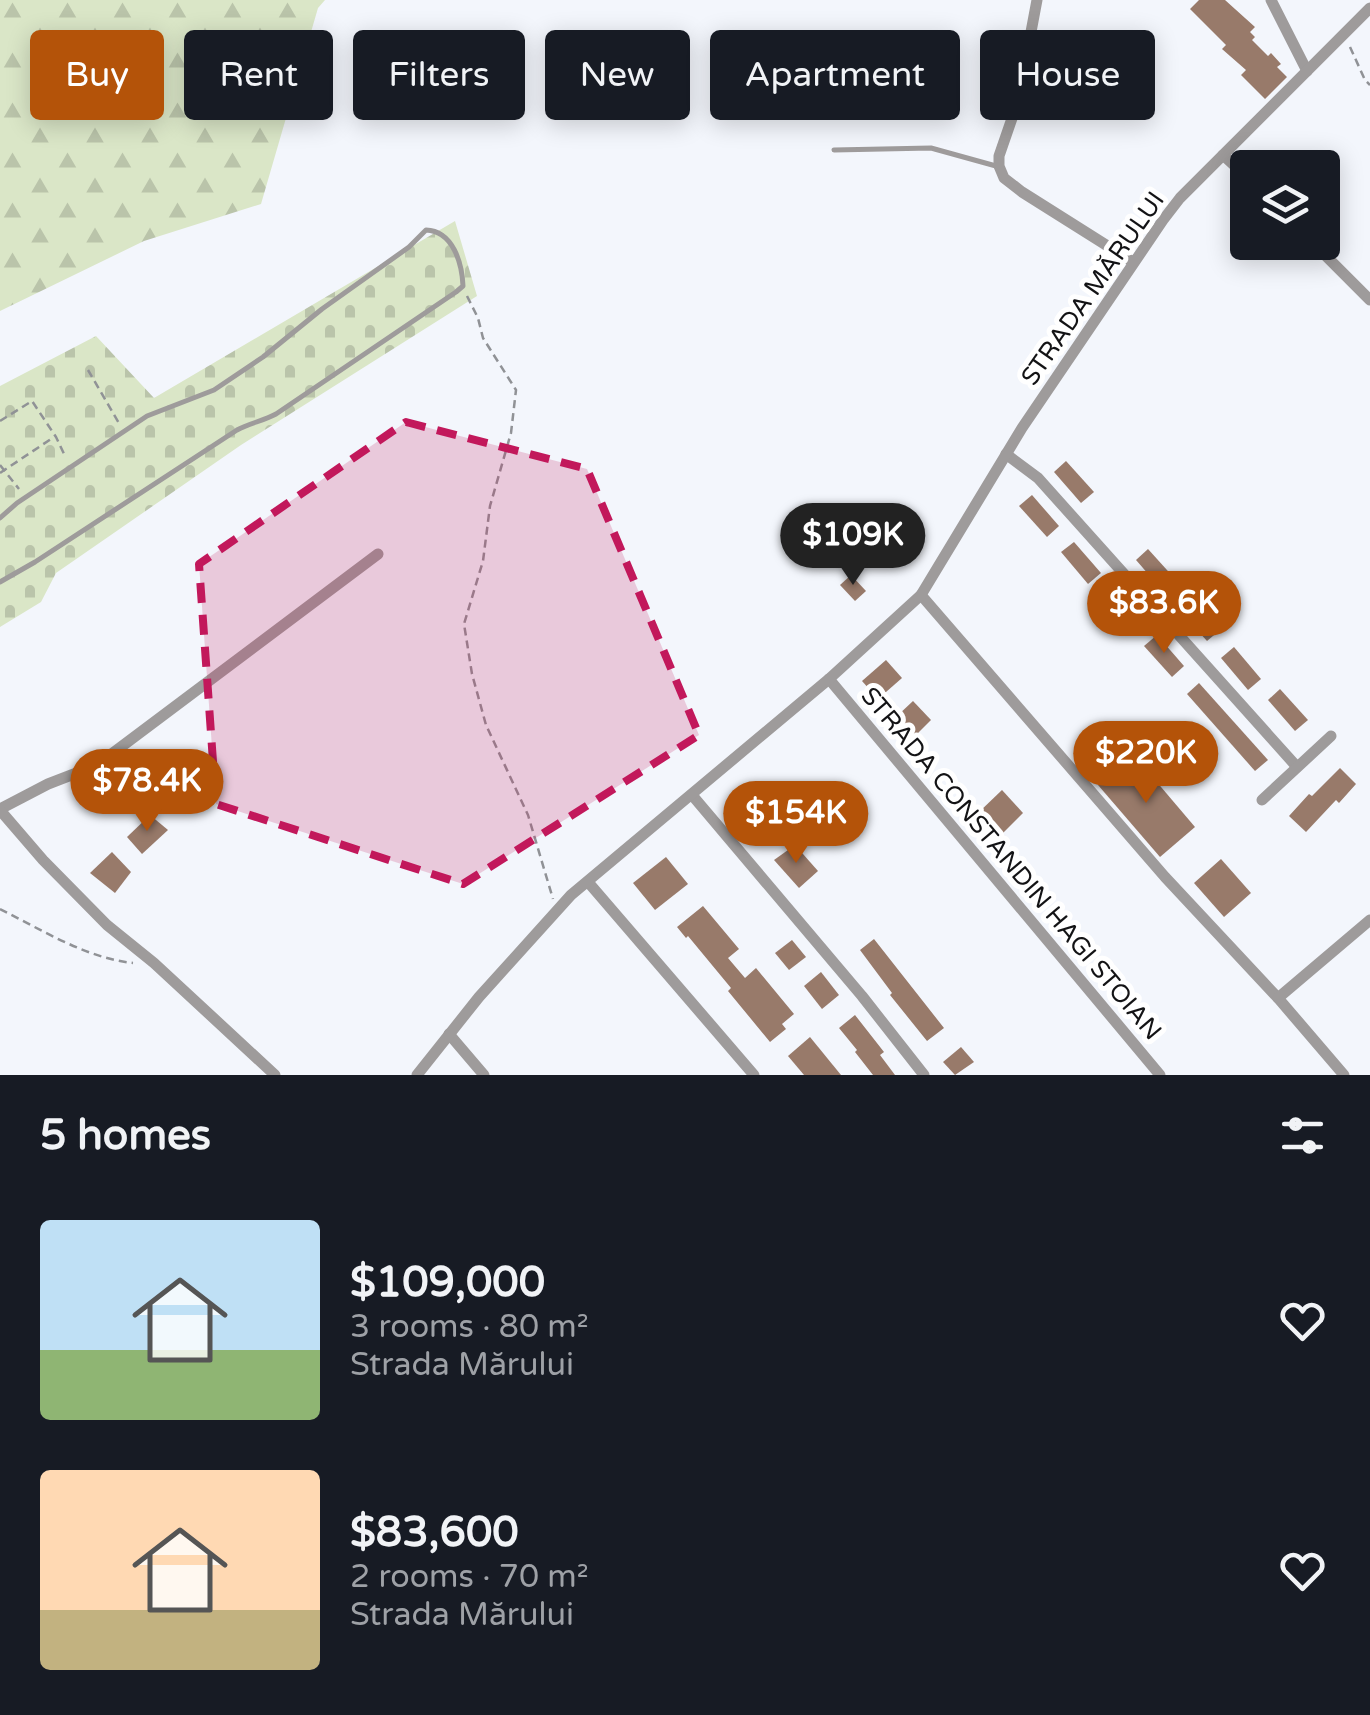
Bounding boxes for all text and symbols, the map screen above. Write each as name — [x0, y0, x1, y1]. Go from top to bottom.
chip: Buy — [30, 30, 164, 120]
chip: Rent — [184, 30, 333, 120]
chip: Filters — [353, 30, 525, 120]
chip: New — [545, 30, 690, 120]
chip: Apartment — [710, 30, 960, 120]
chip: House — [980, 30, 1155, 120]
map controls — [1230, 150, 1340, 260]
button: layers — [1230, 150, 1340, 260]
street label: STRADA MĂRULUI — [1015, 186, 1171, 391]
pin: $109K — [783, 503, 923, 588]
text: $109K — [802, 516, 904, 554]
pin: $83.6K — [1083, 571, 1245, 656]
text: $83.6K — [1109, 584, 1219, 622]
street label: STRADA CONSTANDIN HAGI STOIAN — [855, 681, 1168, 1046]
pin: $220K — [1076, 721, 1216, 806]
text: $220K — [1095, 734, 1197, 772]
pin: $78.4K — [66, 749, 228, 834]
text: $78.4K — [92, 762, 202, 800]
pin: $154K — [726, 781, 866, 866]
text: $154K — [745, 794, 847, 832]
icon: filters — [1275, 1108, 1330, 1163]
text: 5 homes — [40, 1110, 211, 1161]
text: $109,000 — [350, 1257, 545, 1308]
icon: home — [120, 1260, 240, 1380]
icon: heart — [1275, 1293, 1330, 1348]
text: 3 rooms · 80 m² — [350, 1308, 589, 1346]
text: Strada Mărului — [350, 1346, 574, 1384]
text: $83,600 — [350, 1507, 519, 1558]
icon: home — [120, 1510, 240, 1630]
icon: heart — [1275, 1543, 1330, 1598]
text: 2 rooms · 70 m² — [350, 1558, 589, 1596]
text: Strada Mărului — [350, 1596, 574, 1634]

